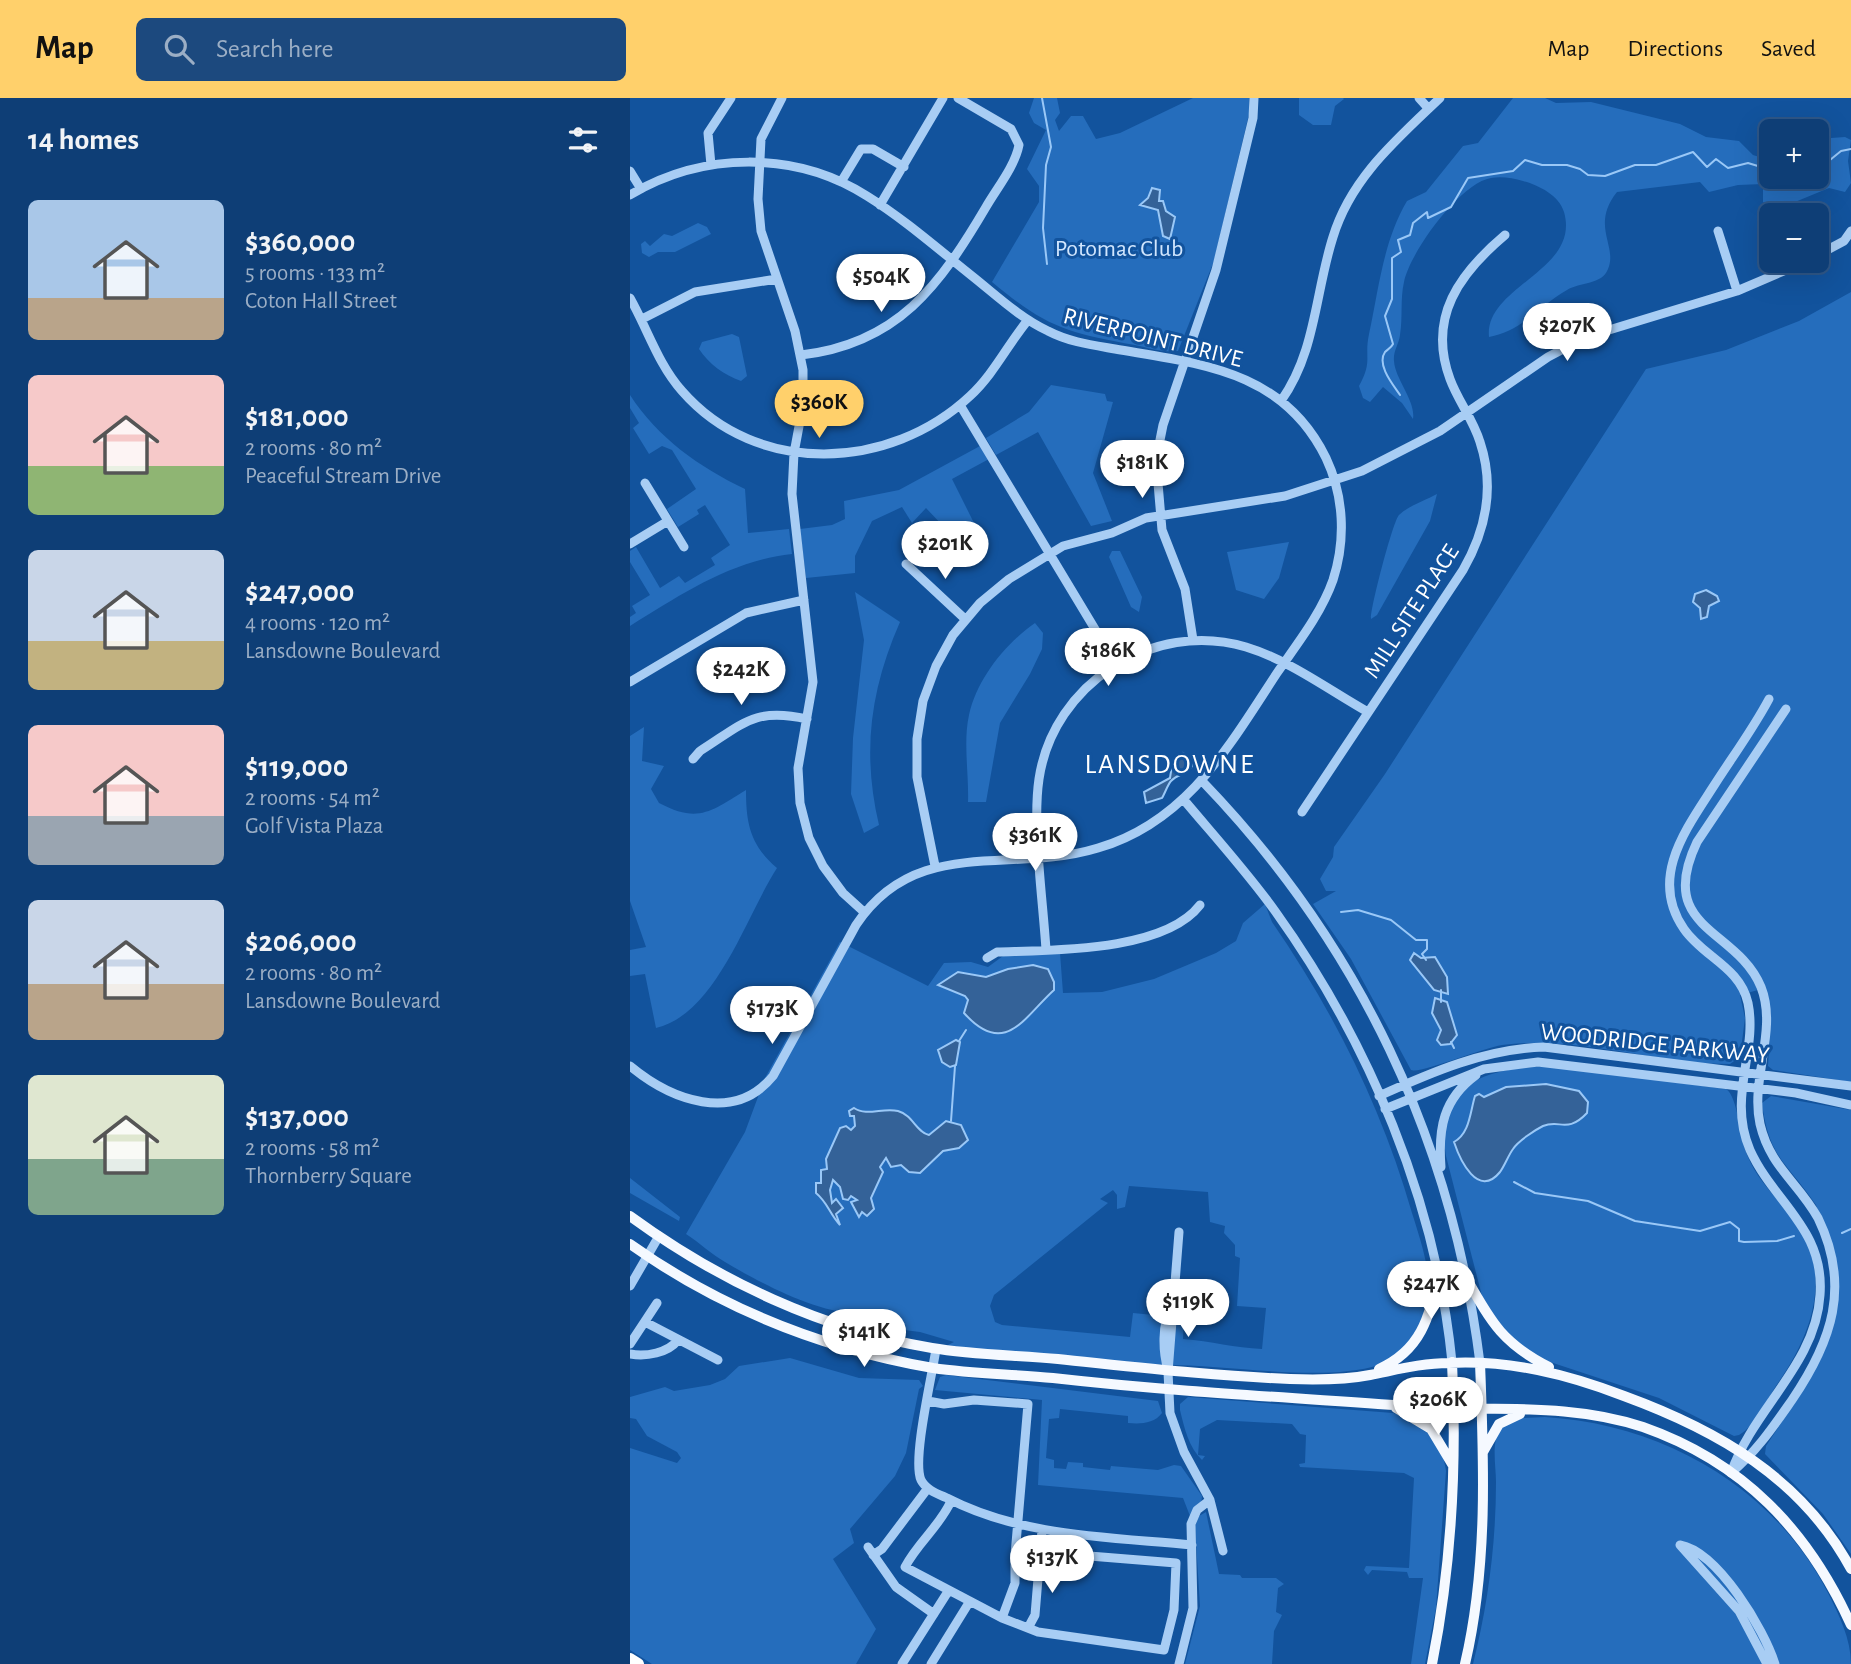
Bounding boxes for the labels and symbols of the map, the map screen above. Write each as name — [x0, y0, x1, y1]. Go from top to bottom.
park label: Potomac Club — [1055, 237, 1183, 261]
pin: $504K — [832, 254, 930, 314]
pin: $207K — [1518, 303, 1616, 363]
street label: RIVERPOINT DRIVE — [1061, 304, 1245, 372]
pin: $360K — [770, 380, 868, 440]
pin: $181K — [1093, 440, 1191, 500]
pin: $201K — [896, 522, 994, 581]
street label: MILL SITE PLACE — [1360, 540, 1464, 683]
pin: $186K — [1059, 628, 1157, 688]
pin: $242K — [692, 648, 790, 707]
district label: LANSDOWNE — [1084, 751, 1256, 779]
pin: $361K — [986, 814, 1084, 873]
pin: $173K — [723, 986, 821, 1046]
street label: WOODRIDGE PARKWAY — [1539, 1020, 1771, 1068]
pin: $247K — [1382, 1262, 1480, 1321]
pin: $119K — [1139, 1280, 1237, 1339]
pin: $141K — [815, 1310, 913, 1369]
pin: $206K — [1389, 1378, 1487, 1437]
pin: $137K — [1003, 1536, 1101, 1595]

